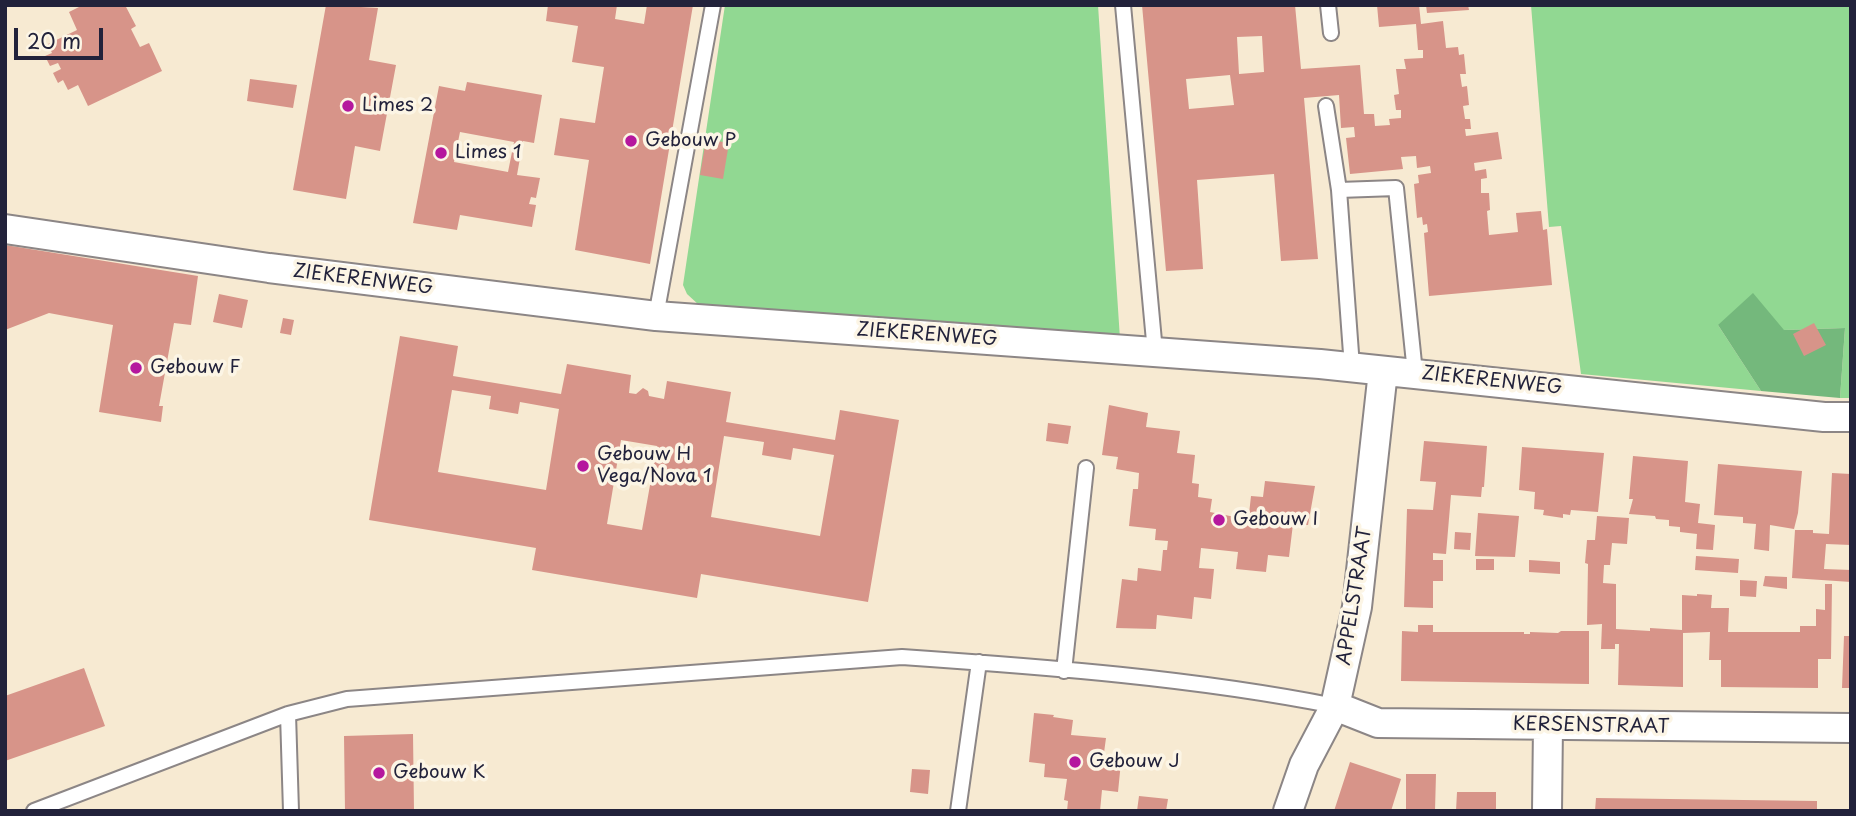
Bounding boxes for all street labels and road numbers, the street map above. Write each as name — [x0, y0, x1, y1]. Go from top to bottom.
street label: ZIEKERENWEG — [292, 260, 434, 300]
street label: ZIEKERENWEG — [856, 319, 998, 351]
street label: ZIEKERENWEG — [1421, 362, 1563, 400]
street label: APPELSTRAAT — [1333, 525, 1377, 667]
street label: KERSENSTRAAT — [1513, 713, 1669, 739]

